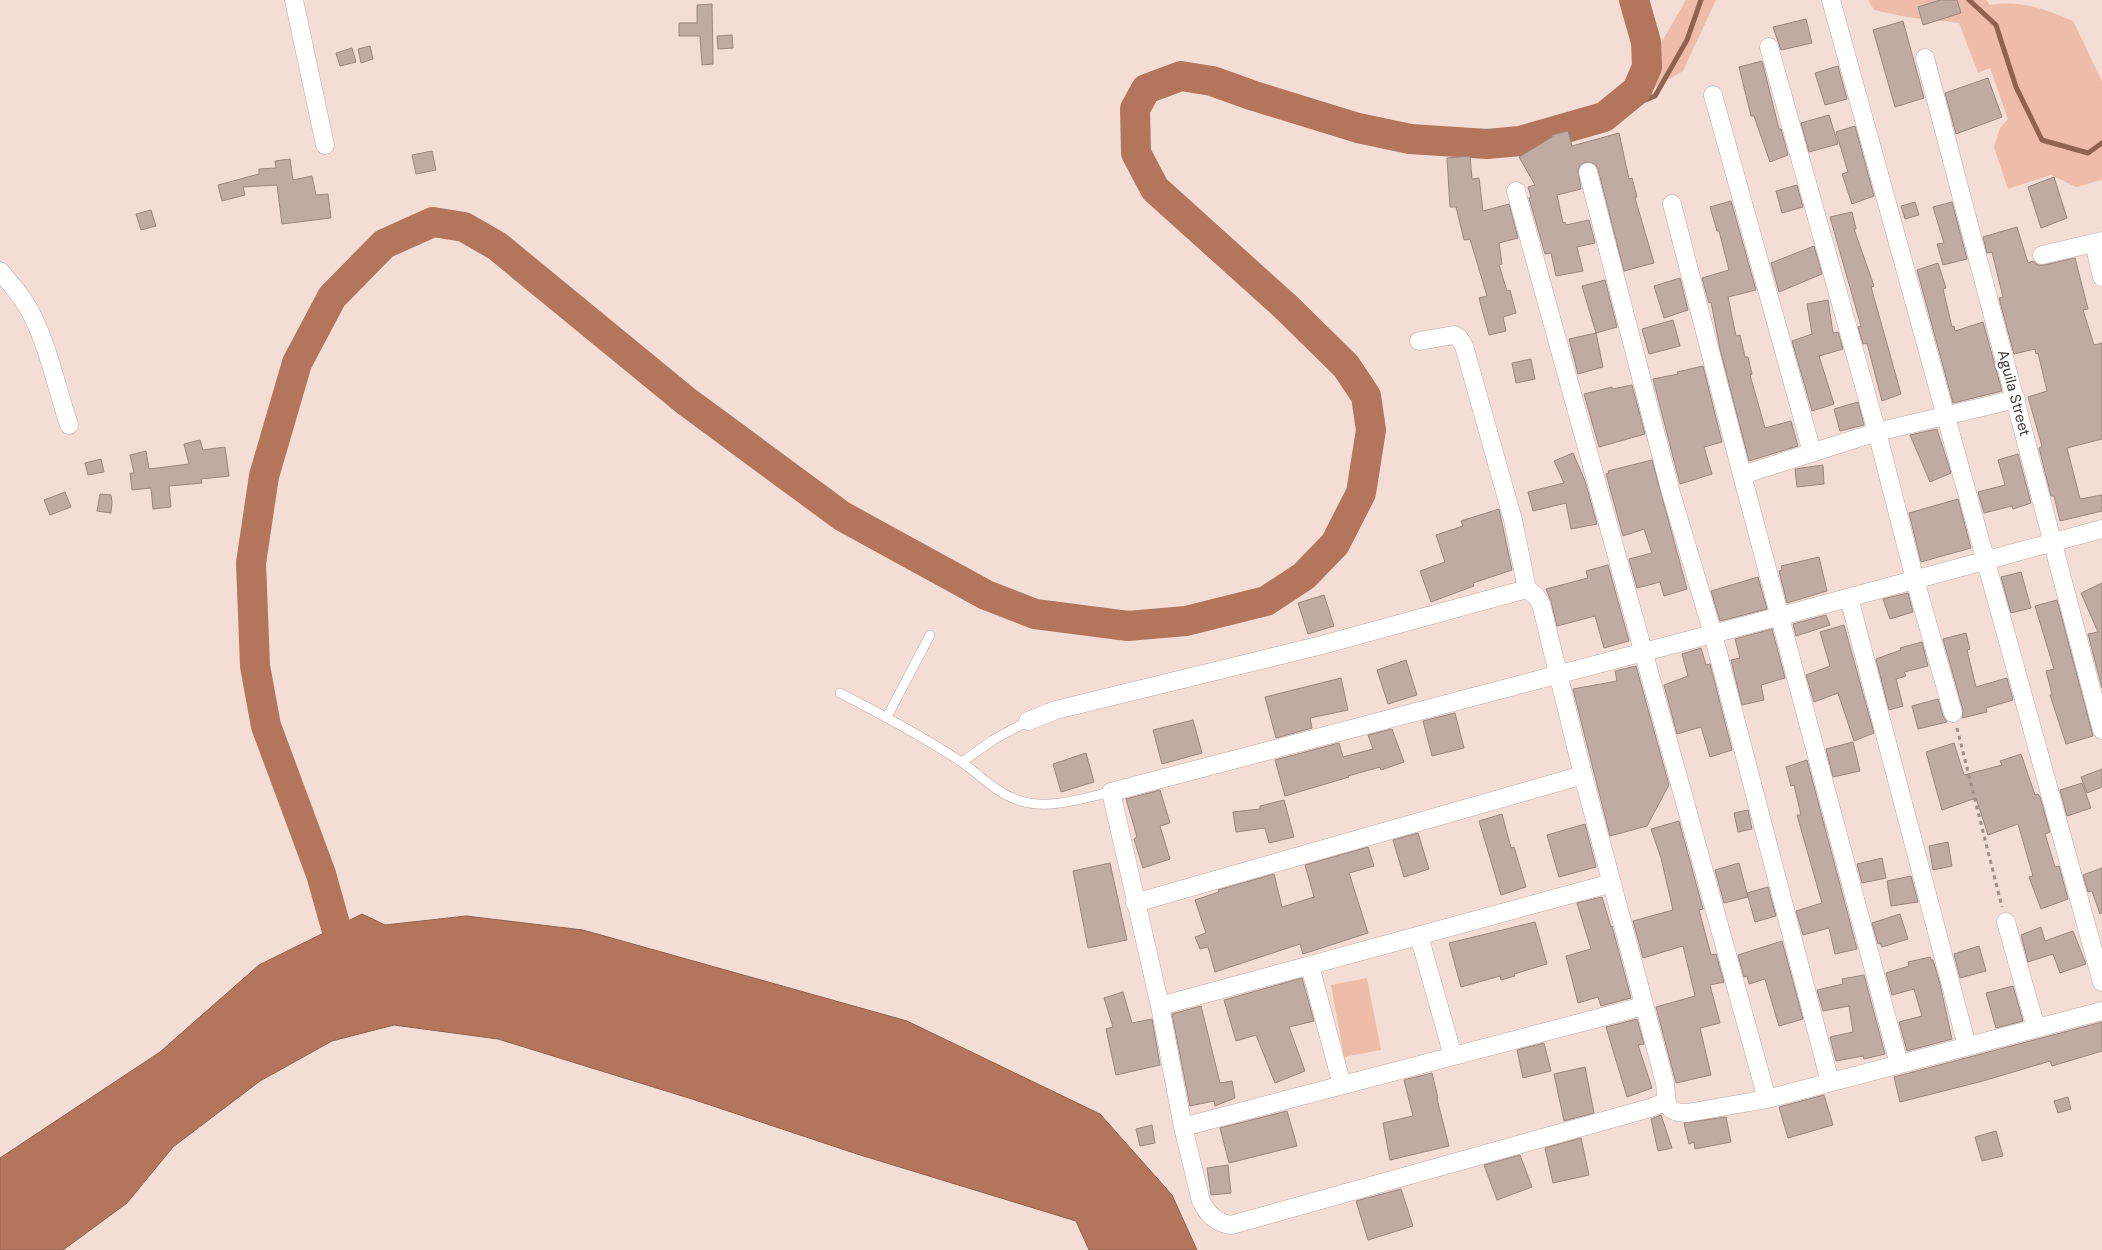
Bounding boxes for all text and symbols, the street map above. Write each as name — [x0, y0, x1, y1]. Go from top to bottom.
street label: Aguila Street — [1993, 348, 2035, 438]

